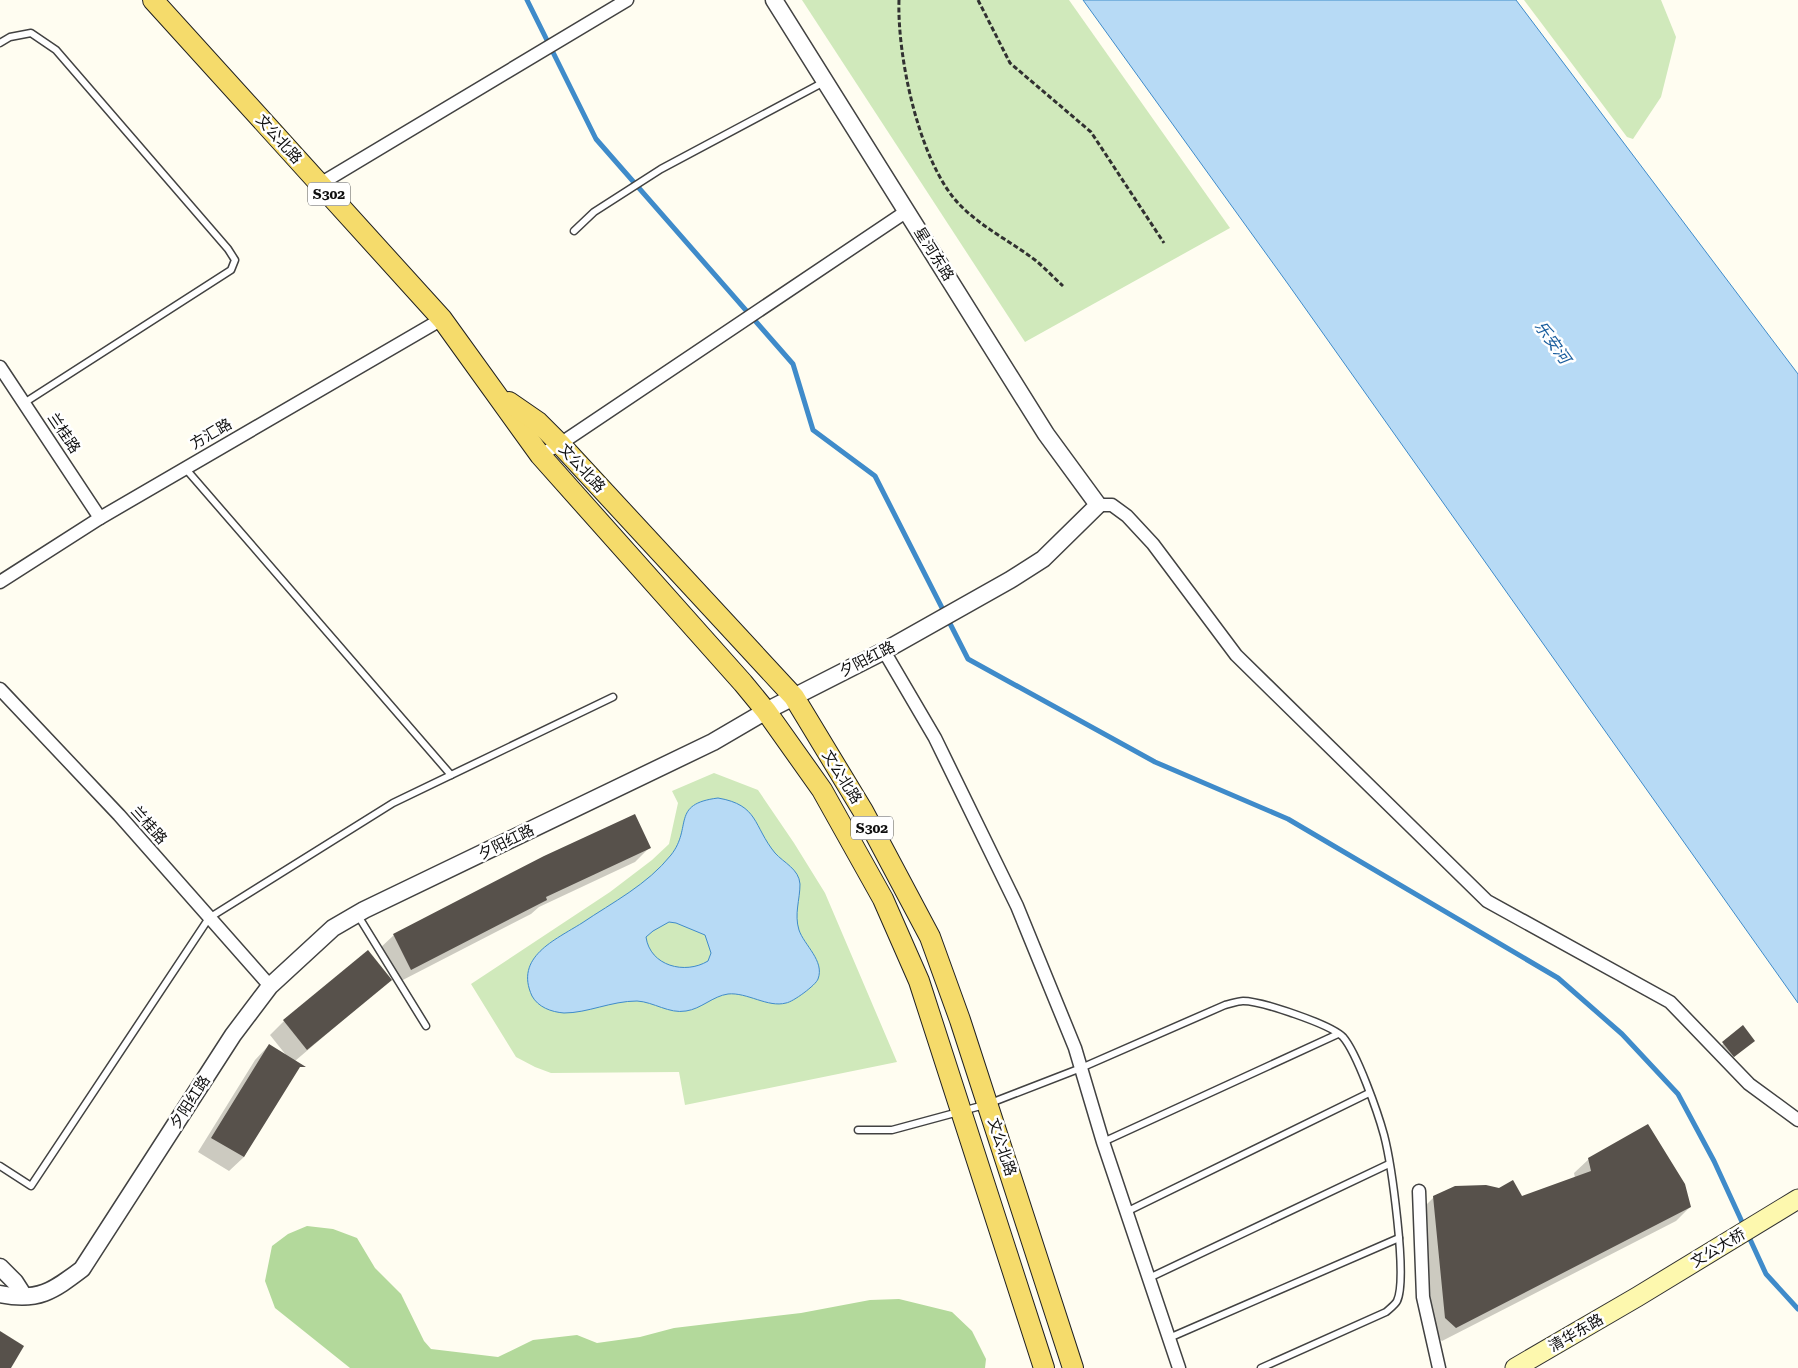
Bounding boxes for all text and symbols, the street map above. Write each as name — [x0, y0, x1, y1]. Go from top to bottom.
street label: 文公北路 — [252, 111, 306, 167]
road number: S302 — [308, 182, 350, 205]
street label: 星河东路 — [910, 224, 958, 284]
water label: 乐安河 — [1531, 317, 1576, 370]
street label: 兰桂路 — [44, 409, 84, 457]
street label: 方汇路 — [187, 415, 235, 453]
street label: 文公北路 — [555, 440, 609, 496]
street label: 夕阳红路 — [836, 637, 898, 681]
street label: 文公北路 — [818, 747, 866, 807]
street label: 兰桂路 — [127, 802, 171, 848]
road number: S302 — [851, 816, 893, 840]
street label: 夕阳红路 — [475, 821, 537, 863]
street label: 夕阳红路 — [166, 1072, 214, 1132]
street label: 文公北路 — [984, 1116, 1020, 1178]
street label: 文公大桥 — [1688, 1225, 1748, 1271]
street label: 清华东路 — [1546, 1310, 1606, 1356]

